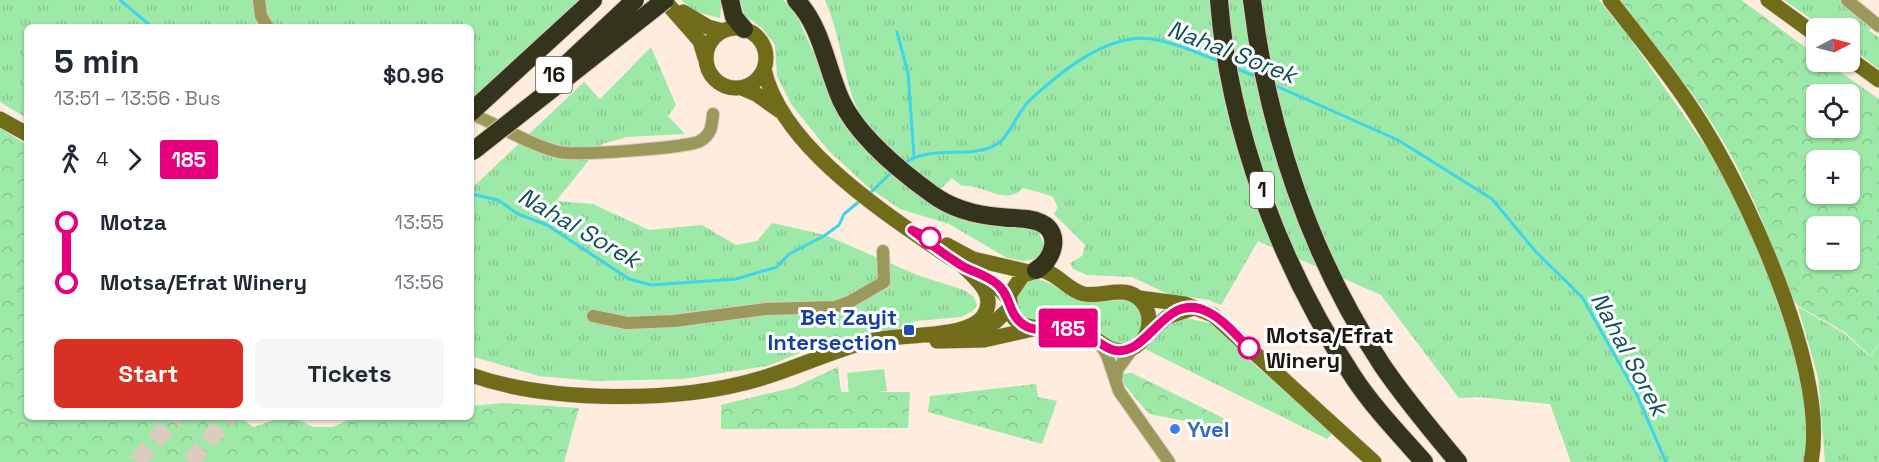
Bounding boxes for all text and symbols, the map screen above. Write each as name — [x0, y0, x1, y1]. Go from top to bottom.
water label: Nahal Sorek — [1163, 13, 1304, 91]
north arrow — [1806, 18, 1860, 72]
map controls — [1806, 18, 1860, 270]
text: 5 min — [54, 41, 139, 83]
road number: 16 — [536, 57, 572, 93]
text: $0.96 — [383, 61, 444, 89]
button: locate — [1806, 84, 1860, 138]
text: 13:51 – 13:56 · Bus — [54, 85, 221, 111]
icon: walk — [54, 143, 87, 176]
icon: forward — [118, 143, 151, 176]
text: 4 — [96, 146, 109, 172]
text: 185 — [172, 146, 206, 173]
button: + — [1806, 150, 1860, 204]
road number: 1 — [1250, 172, 1274, 208]
water label: Nahal Sorek — [513, 180, 648, 276]
text: Motza — [100, 208, 167, 236]
text: 13:55 — [395, 209, 444, 235]
button: − — [1806, 216, 1860, 270]
unlabelled marker — [919, 227, 941, 249]
text: Motsa/Efrat Winery — [100, 268, 307, 296]
text: 13:56 — [394, 269, 444, 295]
water label: Nahal Sorek — [1584, 287, 1676, 424]
place label: Bet Zayit Intersection — [768, 303, 897, 356]
line badge: 185 — [1034, 308, 1102, 348]
text: 185 — [1051, 315, 1085, 342]
place label: Motsa/Efrat Winery — [1266, 321, 1393, 374]
marker: Bet Zayit Intersection — [902, 323, 916, 337]
marker: Motsa/Efrat Winery — [1238, 337, 1260, 359]
button: Start — [54, 339, 243, 408]
button: Tickets — [255, 339, 444, 408]
place label: Yvel — [1187, 415, 1230, 443]
marker: Yvel — [1168, 422, 1182, 436]

